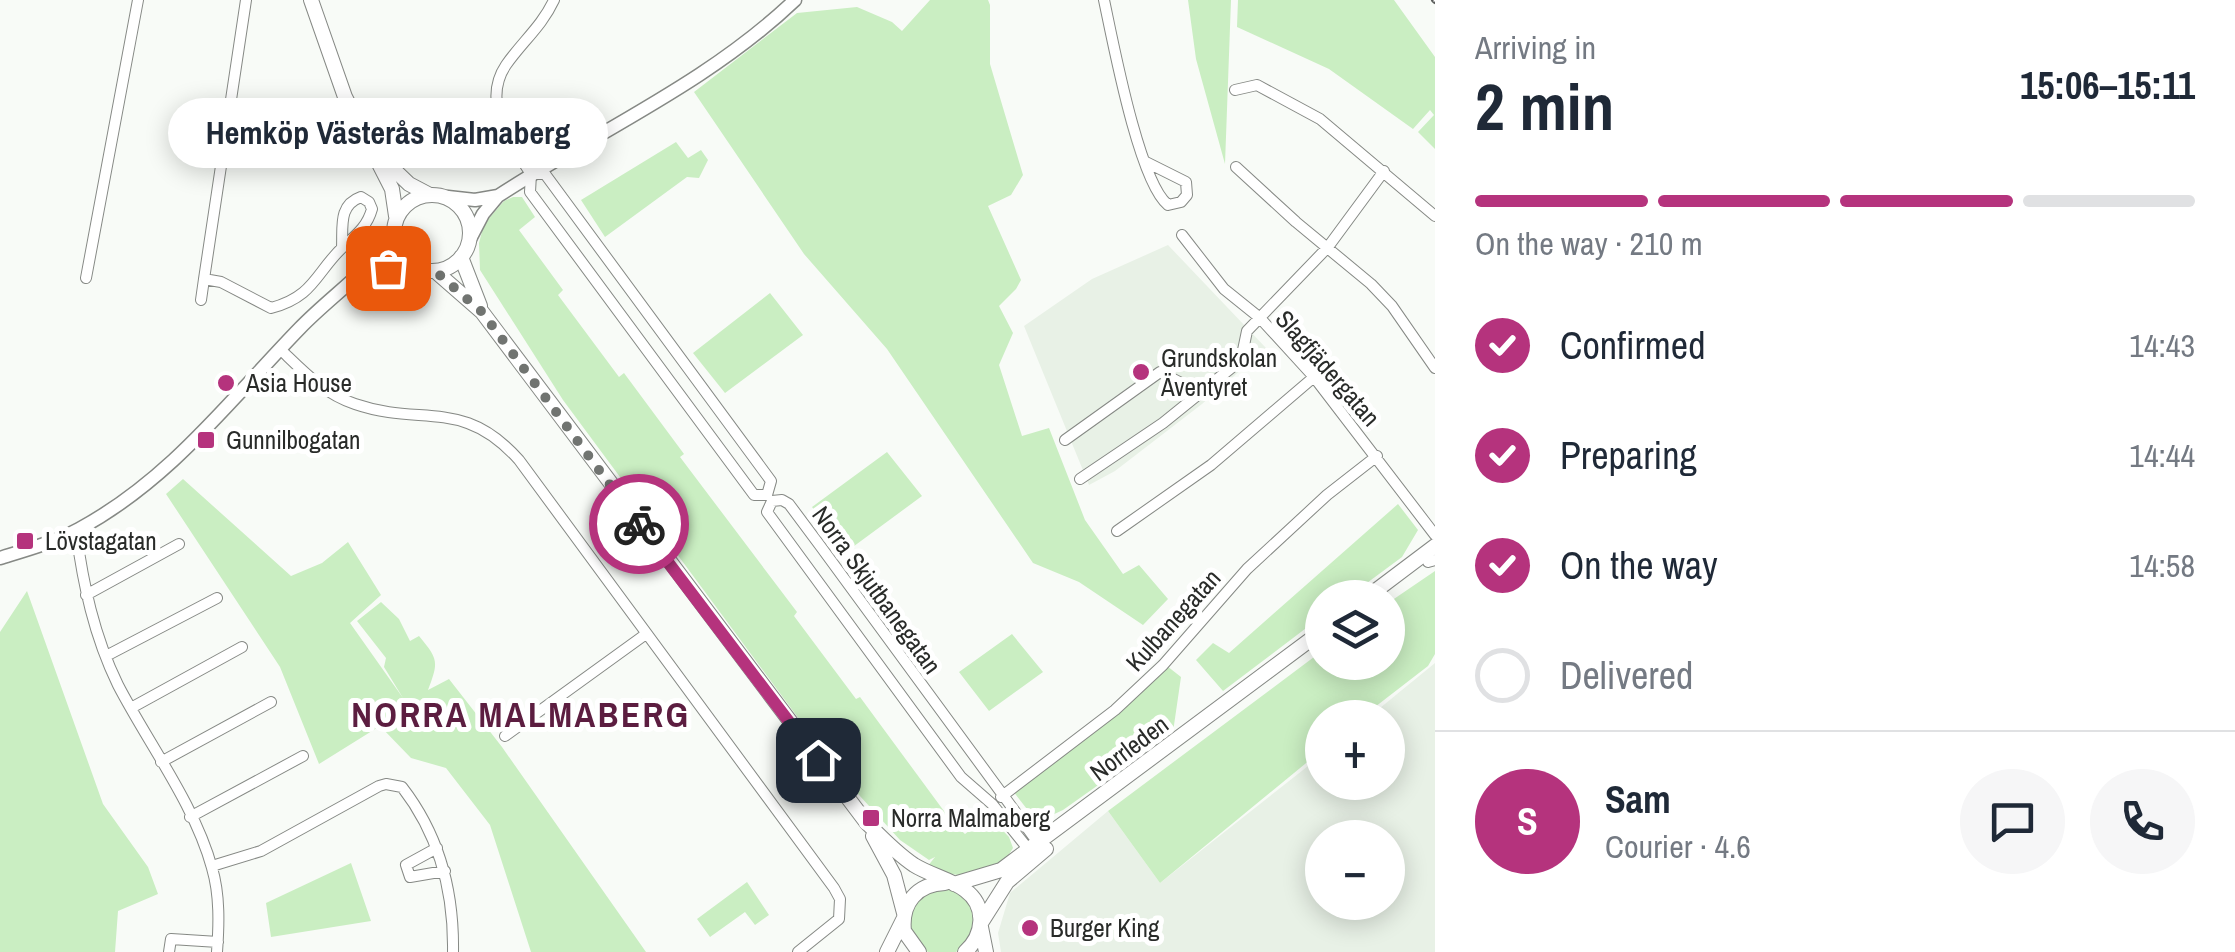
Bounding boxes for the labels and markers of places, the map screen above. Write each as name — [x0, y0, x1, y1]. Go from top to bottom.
callout: Hemköp Västerås Malmaberg — [168, 98, 608, 168]
pin — [346, 226, 431, 311]
place label: Grundskolan Äventyret — [1160, 341, 1277, 404]
marker: Grundskolan Äventyret — [1130, 361, 1152, 383]
place label: Asia House — [245, 366, 352, 400]
marker: Asia House — [215, 372, 237, 394]
place label: Gunnilbogatan — [226, 423, 361, 457]
marker: Gunnilbogatan — [195, 429, 217, 451]
place label: Lövstagatan — [45, 524, 157, 558]
marker: Lövstagatan — [14, 530, 36, 552]
pin — [776, 718, 861, 803]
place label: Norra Malmaberg — [891, 801, 1051, 835]
marker: Norra Malmaberg — [860, 807, 882, 829]
place label: Burger King — [1050, 911, 1160, 945]
marker: Burger King — [1019, 917, 1041, 939]

